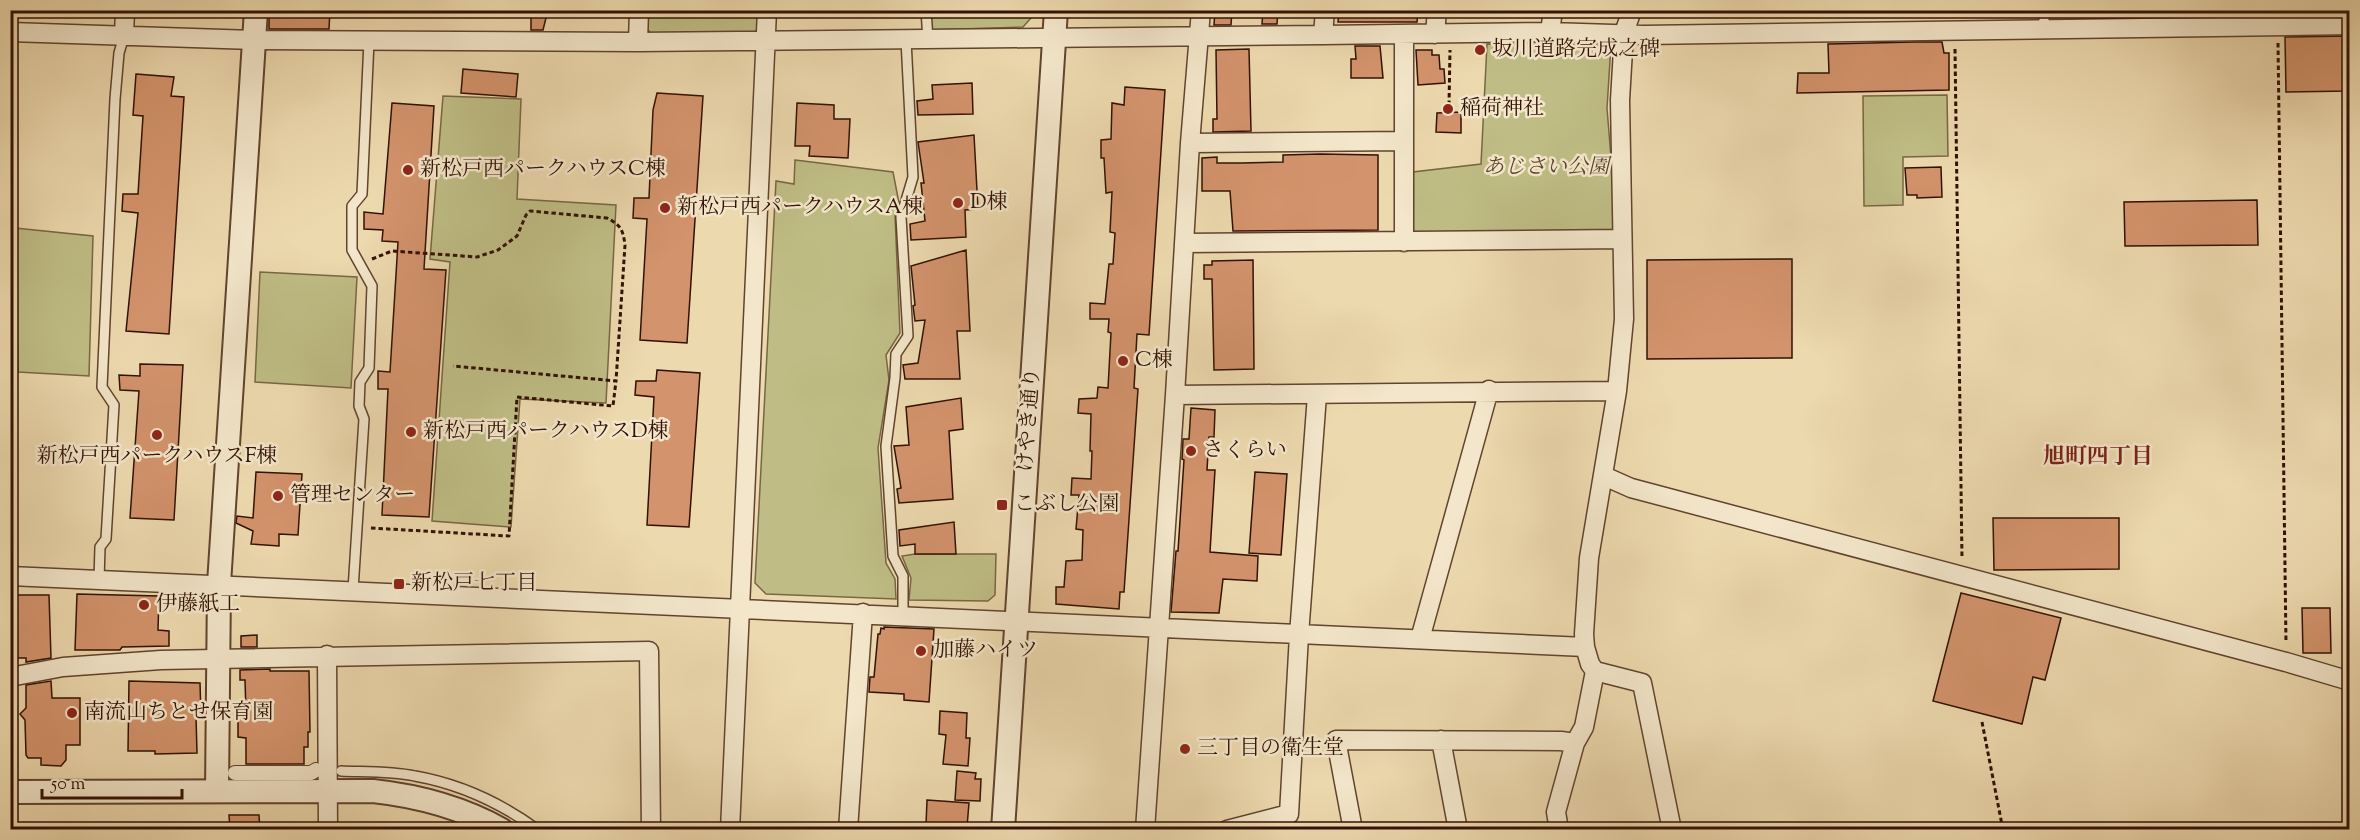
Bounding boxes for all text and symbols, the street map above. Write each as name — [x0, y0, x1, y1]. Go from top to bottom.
place label: 坂川道路完成之碑 — [1492, 35, 1660, 65]
marker: 坂川道路完成之碑 — [1473, 43, 1487, 57]
place label: 稲荷神社 — [1460, 94, 1544, 124]
marker: 稲荷神社 — [1441, 102, 1455, 116]
park label: あじさい公園 — [1483, 153, 1612, 183]
place label: 新松戸西パークハウスC棟 — [420, 155, 666, 185]
marker: 新松戸西パークハウスC棟 — [401, 163, 415, 177]
place label: D棟 — [970, 188, 1008, 218]
place label: 新松戸西パークハウスA棟 — [677, 193, 923, 223]
marker: D棟 — [951, 196, 965, 210]
marker: 新松戸西パークハウスA棟 — [658, 201, 672, 215]
place label: C棟 — [1135, 346, 1173, 376]
marker: C棟 — [1116, 354, 1130, 368]
street label: けやき通り — [1011, 367, 1049, 473]
place label: 新松戸西パークハウスD棟 — [423, 417, 669, 447]
marker: 新松戸西パークハウスD棟 — [404, 425, 418, 439]
marker: 新松戸西パークハウスF棟 — [150, 428, 164, 442]
place label: さくらい — [1203, 436, 1287, 466]
place label: 新松戸西パークハウスF棟 — [37, 442, 277, 472]
district label: 旭町四丁目 — [2043, 442, 2153, 474]
marker: さくらい — [1184, 444, 1198, 458]
place label: 管理センター — [290, 481, 415, 511]
marker: 管理センター — [271, 489, 285, 503]
place label: こぶし公園 — [1014, 490, 1119, 520]
marker: こぶし公園 — [995, 498, 1009, 512]
place label: 新松戸七丁目 — [411, 569, 537, 599]
marker: 新松戸七丁目 — [392, 577, 406, 591]
place label: 伊藤紙工 — [156, 590, 240, 620]
marker: 伊藤紙工 — [137, 598, 151, 612]
place label: 加藤ハイツ — [933, 636, 1038, 666]
marker: 加藤ハイツ — [914, 644, 928, 658]
place label: 南流山ちとせ保育園 — [84, 698, 273, 728]
marker: 南流山ちとせ保育園 — [65, 706, 79, 720]
place label: 三丁目の衛生堂 — [1197, 734, 1344, 764]
marker: 三丁目の衛生堂 — [1178, 742, 1192, 756]
scale bar — [42, 762, 182, 800]
text: 50 m — [50, 772, 86, 798]

